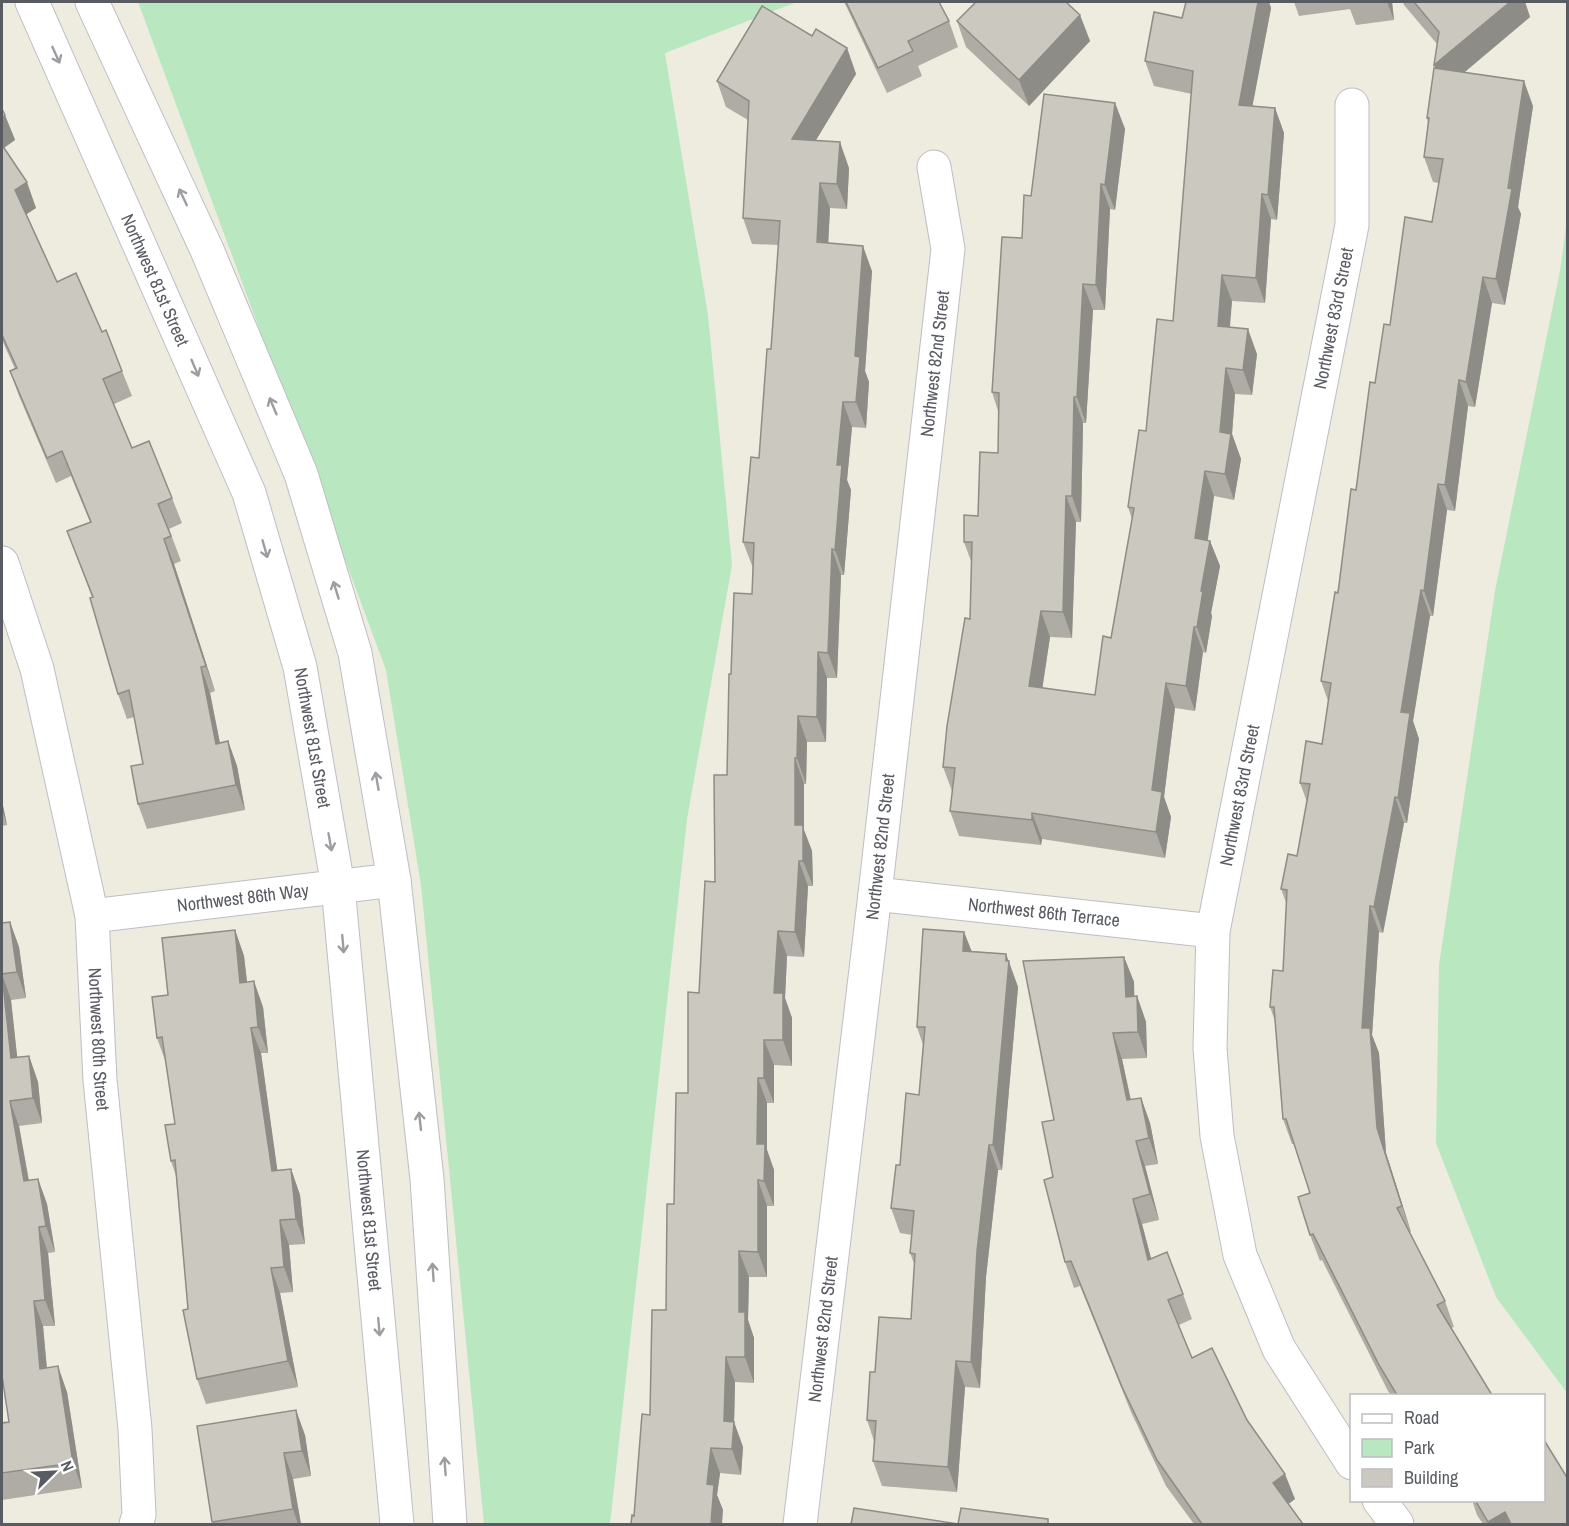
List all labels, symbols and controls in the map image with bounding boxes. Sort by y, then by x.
one-way arrow [51,45,62,64]
one-way arrow [176,188,188,206]
street label: Northwest 81st Street [115,210,195,350]
street label: Northwest 83rd Street [1307,245,1359,391]
street label: Northwest 82nd Street [914,289,955,438]
one-way arrow [190,358,201,376]
one-way arrow [267,397,278,416]
one-way arrow [260,539,271,558]
one-way arrow [330,581,341,600]
street label: Northwest 81st Street [288,666,337,810]
street label: Northwest 83rd Street [1213,722,1265,868]
one-way arrow [371,771,382,791]
street label: Northwest 82nd Street [859,772,901,921]
one-way arrow [325,831,336,851]
street label: Northwest 86th Way [176,877,311,918]
street label: Northwest 86th Terrace [967,891,1121,933]
one-way arrow [338,934,349,954]
street label: Northwest 80th Street [83,967,116,1112]
one-way arrow [415,1112,426,1132]
street label: Northwest 81st Street [350,1148,388,1292]
street label: Northwest 82nd Street [802,1255,844,1404]
one-way arrow [427,1262,438,1282]
one-way arrow [374,1316,385,1336]
legend [1350,1394,1545,1502]
text: Road [1404,1405,1439,1430]
text: Park [1404,1435,1435,1460]
north arrow [24,1442,84,1502]
text: N [56,1457,80,1475]
one-way arrow [440,1457,451,1477]
text: Building [1404,1465,1459,1490]

